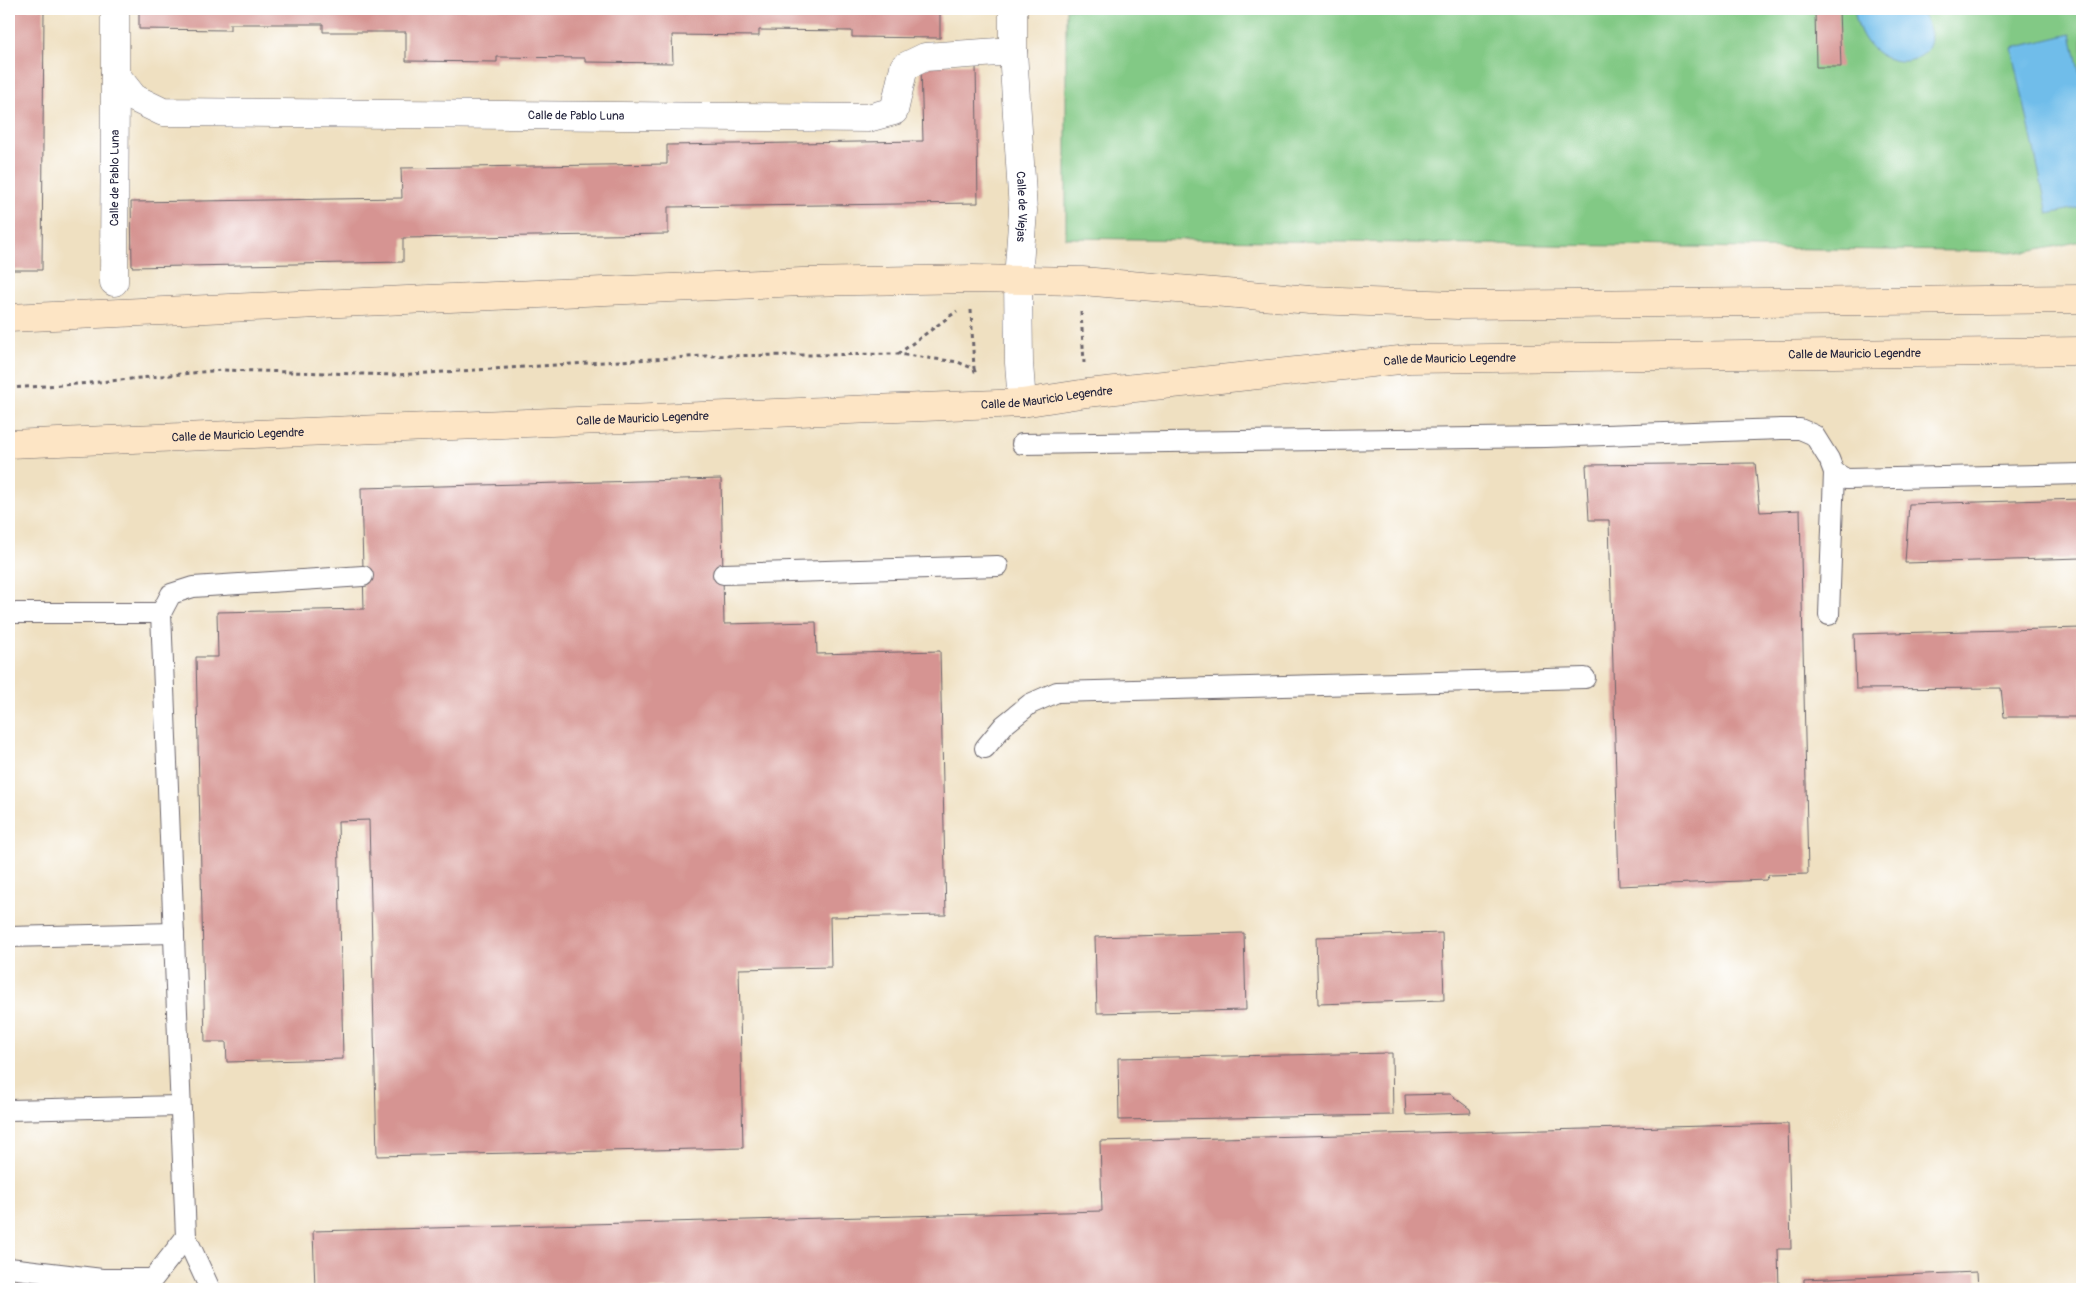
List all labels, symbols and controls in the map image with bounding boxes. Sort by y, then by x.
street label: Calle de Pablo Luna [528,108,625,124]
street label: Calle de Pablo Luna [107,129,123,226]
street label: Calle de Viejas [1013,171,1030,243]
street label: Calle de Mauricio Legendre [1788,346,1921,362]
street label: Calle de Mauricio Legendre [1383,351,1516,370]
street label: Calle de Mauricio Legendre [981,383,1114,413]
street label: Calle de Mauricio Legendre [576,409,709,429]
street label: Calle de Mauricio Legendre [171,425,304,445]

